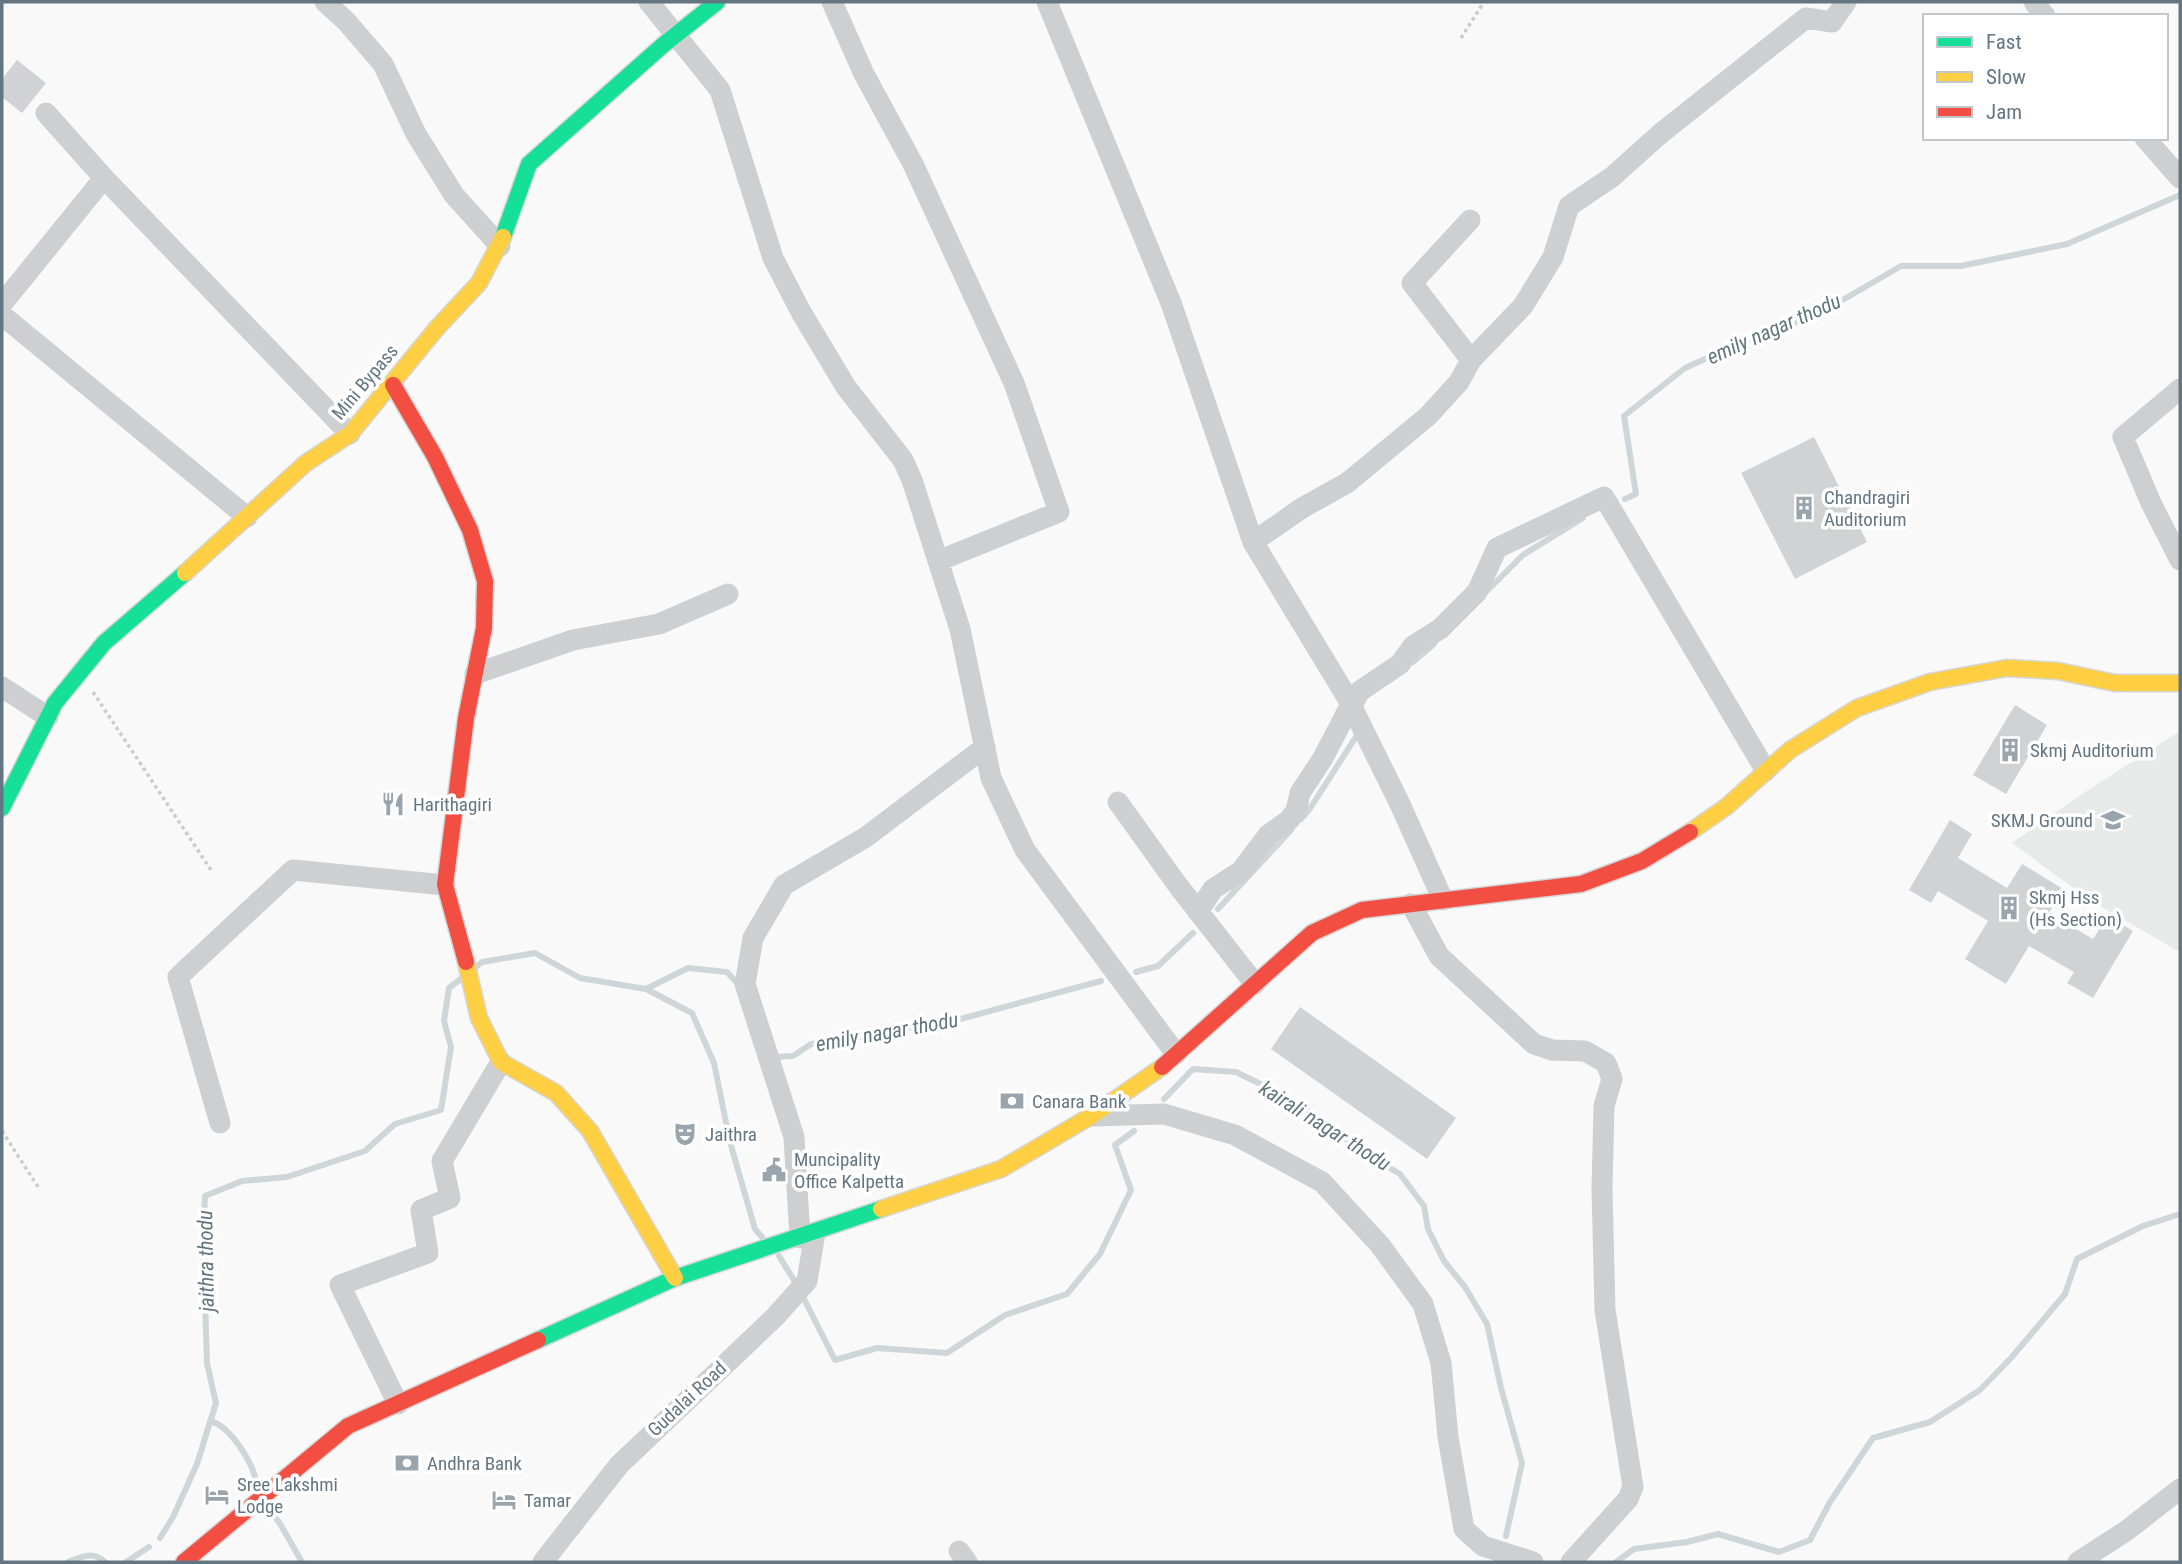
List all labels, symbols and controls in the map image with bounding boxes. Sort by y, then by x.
legend [1923,14,2168,140]
text: Fast [1986,30,2022,54]
text: Slow [1986,65,2026,89]
text: Jam [1986,100,2022,124]
water label: emily nagar thodu [1703,289,1845,369]
street label: Mini Bypass [327,340,403,424]
place label: Chandragiri Auditorium [1824,486,1910,531]
building icon: Chandragiri Auditorium [1790,494,1818,522]
building icon: Skmj Auditorium [1996,736,2024,764]
place label: Skmj Auditorium [2030,739,2154,762]
restaurant icon: Harithagiri [379,790,407,818]
place label: Harithagiri [413,793,492,816]
school or university icon: SKMJ Ground [2099,806,2127,834]
place label: SKMJ Ground [1991,809,2093,832]
place label: Skmj Hss (Hs Section) [2029,886,2122,931]
building icon: Skmj Hss (Hs Section) [1995,894,2023,922]
water label: emily nagar thodu [814,1008,960,1056]
water label: kairali nagar thodu [1255,1076,1395,1176]
bank icon: Canara Bank [998,1087,1026,1115]
place label: Canara Bank [1032,1090,1127,1113]
theatre icon: Jaithra [671,1120,699,1148]
place label: Jaithra [705,1123,757,1146]
place label: Muncipality Office Kalpetta [794,1148,904,1193]
public building icon: Muncipality Office Kalpetta [760,1156,788,1184]
water label: jaithra thodu [193,1210,219,1314]
street label: Gudalai Road [643,1357,731,1441]
bank icon: Andhra Bank [393,1449,421,1477]
place label: Andhra Bank [427,1452,522,1475]
place label: Sree Lakshmi Lodge [237,1473,338,1518]
hotel icon: Sree Lakshmi Lodge [203,1481,231,1509]
hotel icon: Tamar [490,1486,518,1514]
place label: Tamar [524,1489,571,1512]

